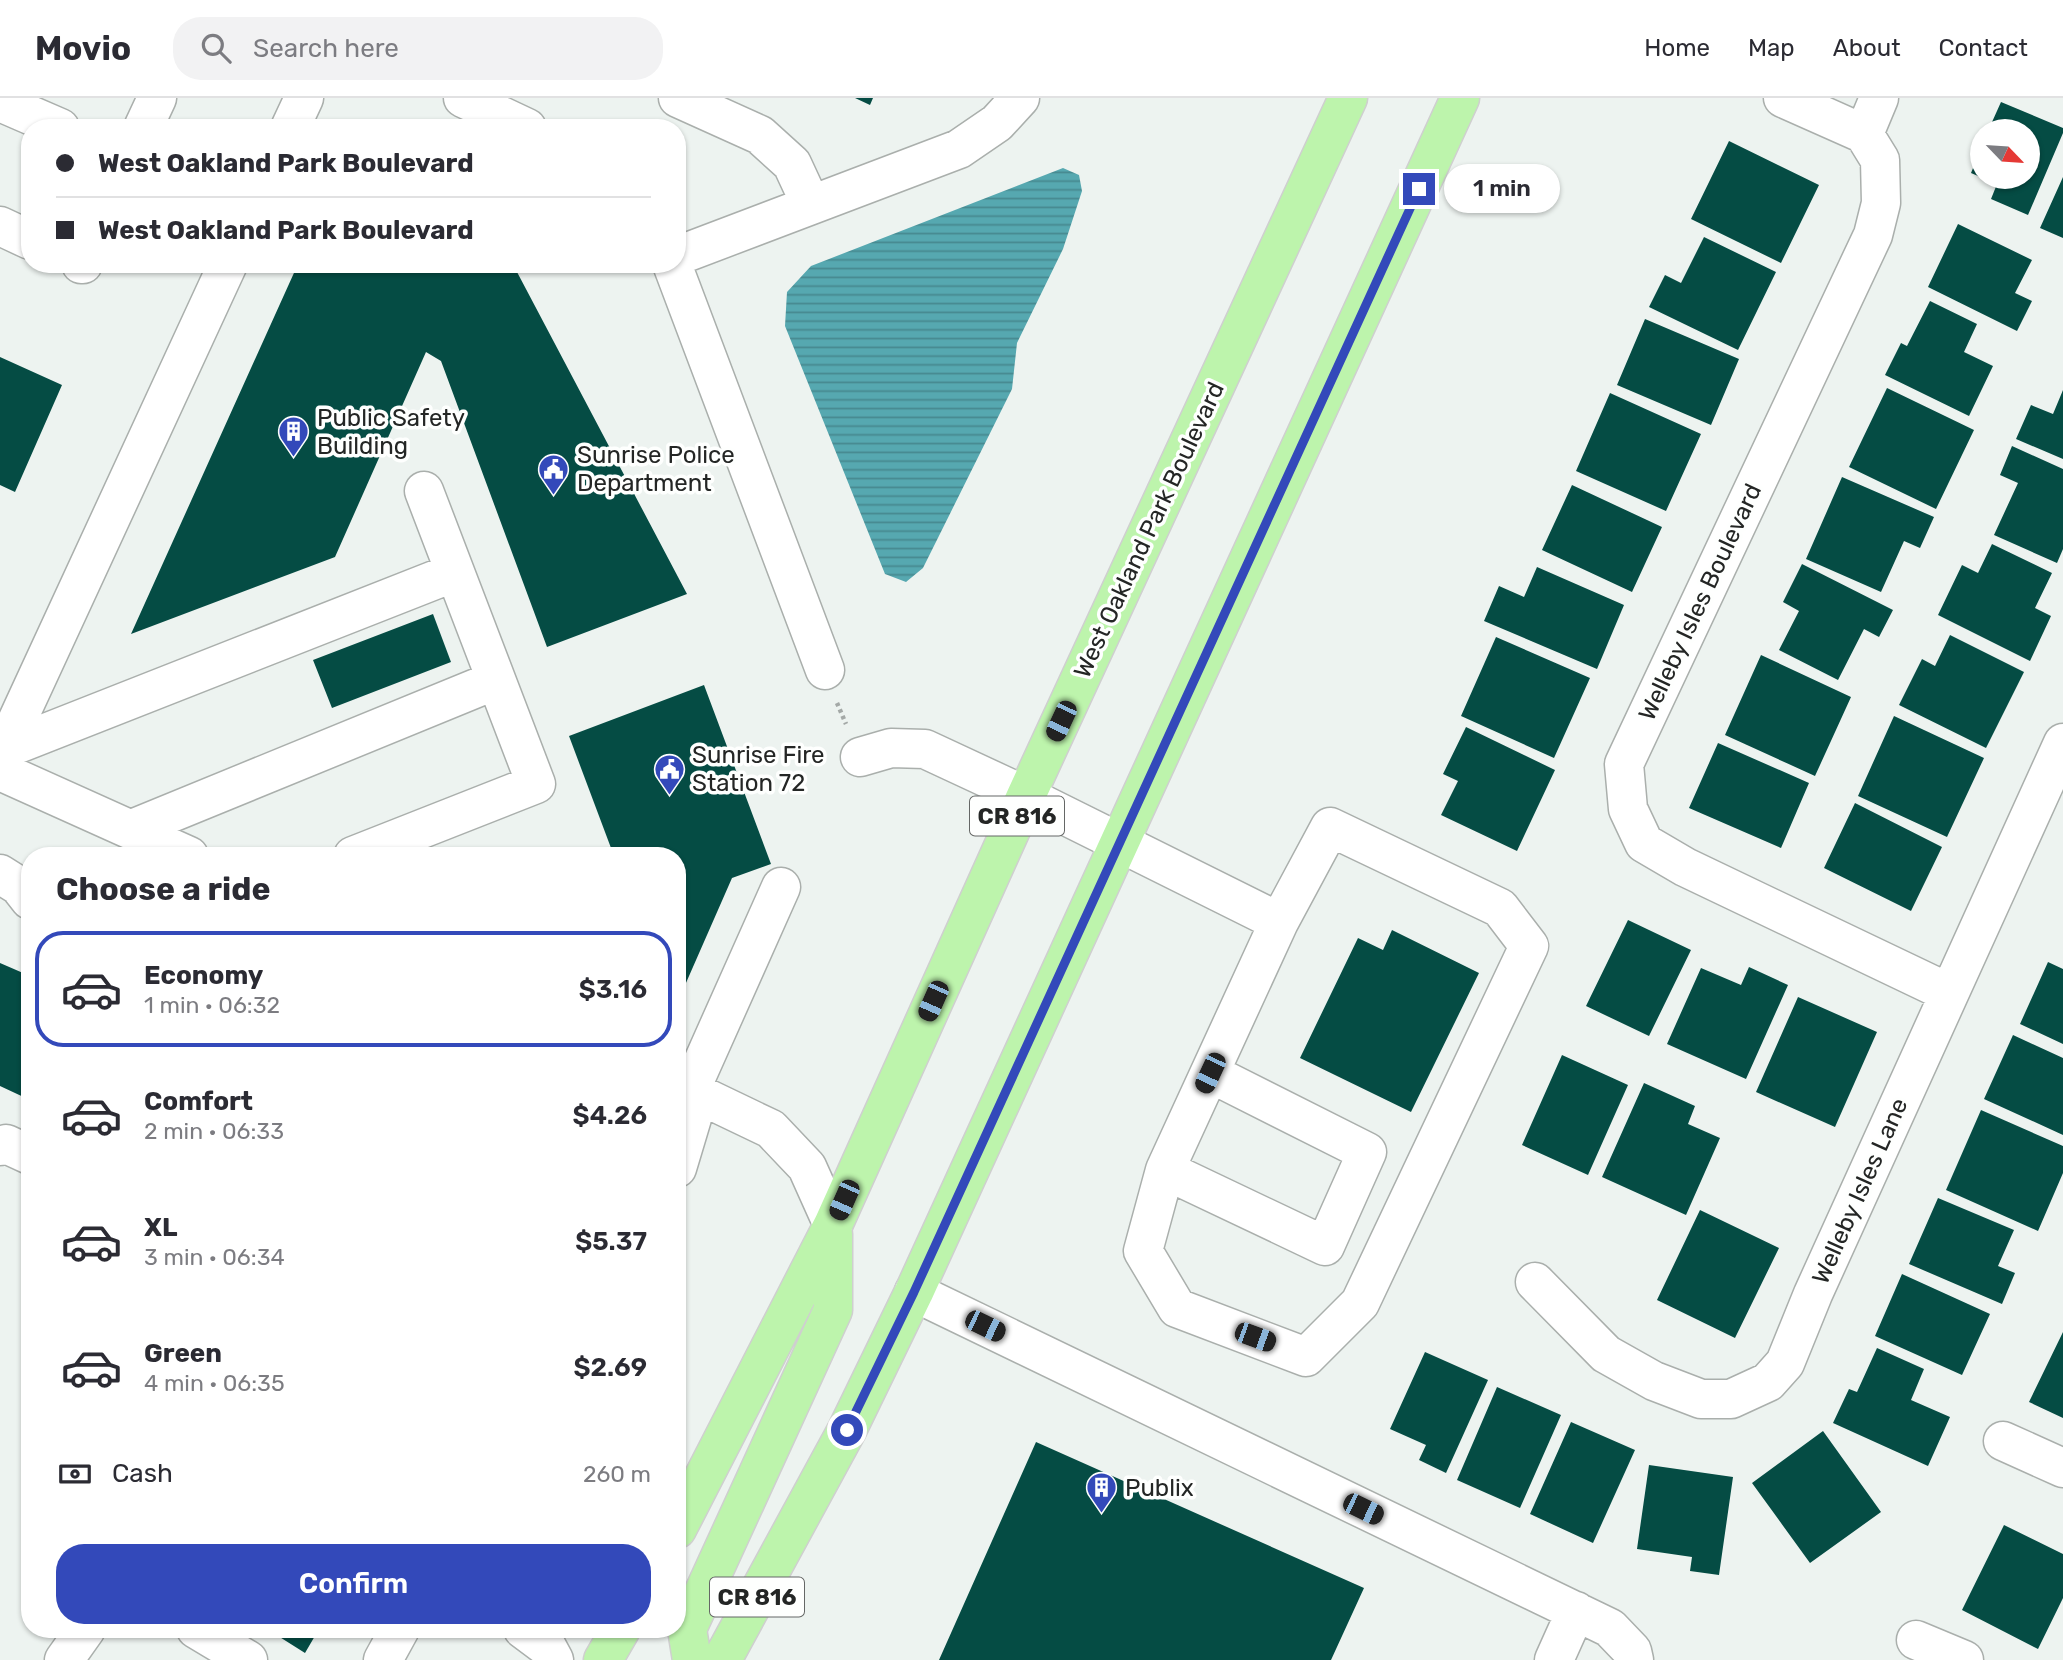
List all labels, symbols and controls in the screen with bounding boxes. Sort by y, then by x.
search box [173,17,663,80]
text: Movio [35,29,131,68]
icon: search [197,29,235,67]
text: Search here [253,33,399,64]
text: Home [1644,34,1710,62]
text: Map [1748,34,1795,62]
text: About [1833,34,1901,62]
text: Contact [1939,34,2028,62]
north arrow [1970,119,2040,189]
map controls [1970,119,2040,189]
text: West Oakland Park Boulevard [98,148,474,179]
callout: 1 min [1444,164,1559,214]
route end [1403,173,1435,205]
text: 1 min [1473,174,1531,202]
text: West Oakland Park Boulevard [98,215,474,246]
street label: West Oakland Park Boulevard [1068,378,1230,682]
place label: Public Safety Building [317,404,465,460]
building icon: Public Safety Building [277,415,311,459]
place label: Sunrise Police Department [577,441,735,497]
public building icon: Sunrise Police Department [537,452,571,496]
street label: Welleby Isles Boulevard [1633,479,1767,725]
car [1043,698,1080,744]
place label: Sunrise Fire Station 72 [692,741,825,797]
public building icon: Sunrise Fire Station 72 [652,752,686,796]
road number: CR 816 [970,796,1064,836]
text: Choose a ride [56,870,270,908]
icon: car [60,958,123,1021]
text: Economy [144,960,263,991]
text: $3.16 [579,974,647,1005]
car [915,978,952,1024]
text: 1 min · 06:32 [144,991,280,1019]
car [1192,1050,1229,1096]
icon: car [60,1084,123,1147]
text: Comfort [144,1086,253,1117]
street label: Welleby Isles Lane [1806,1094,1914,1288]
text: $4.26 [573,1100,647,1131]
text: 2 min · 06:33 [144,1117,284,1145]
car [826,1177,863,1223]
icon: car [60,1210,123,1273]
text: XL [144,1212,177,1243]
text: $5.37 [575,1226,647,1257]
text: 3 min · 06:34 [144,1243,285,1271]
car [962,1307,1009,1345]
car [1232,1320,1279,1354]
icon: car [60,1336,123,1399]
text: Green [144,1338,222,1369]
text: $2.69 [574,1352,647,1383]
text: 4 min · 06:35 [144,1369,285,1397]
route start [831,1414,863,1446]
icon: cash [56,1455,94,1493]
text: Cash [112,1458,173,1489]
text: 260 m [583,1460,651,1488]
building icon: Publix [1085,1471,1119,1515]
place label: Publix [1125,1474,1194,1502]
car [1340,1490,1387,1528]
button: Confirm [56,1544,651,1624]
road number: CR 816 [710,1578,804,1616]

